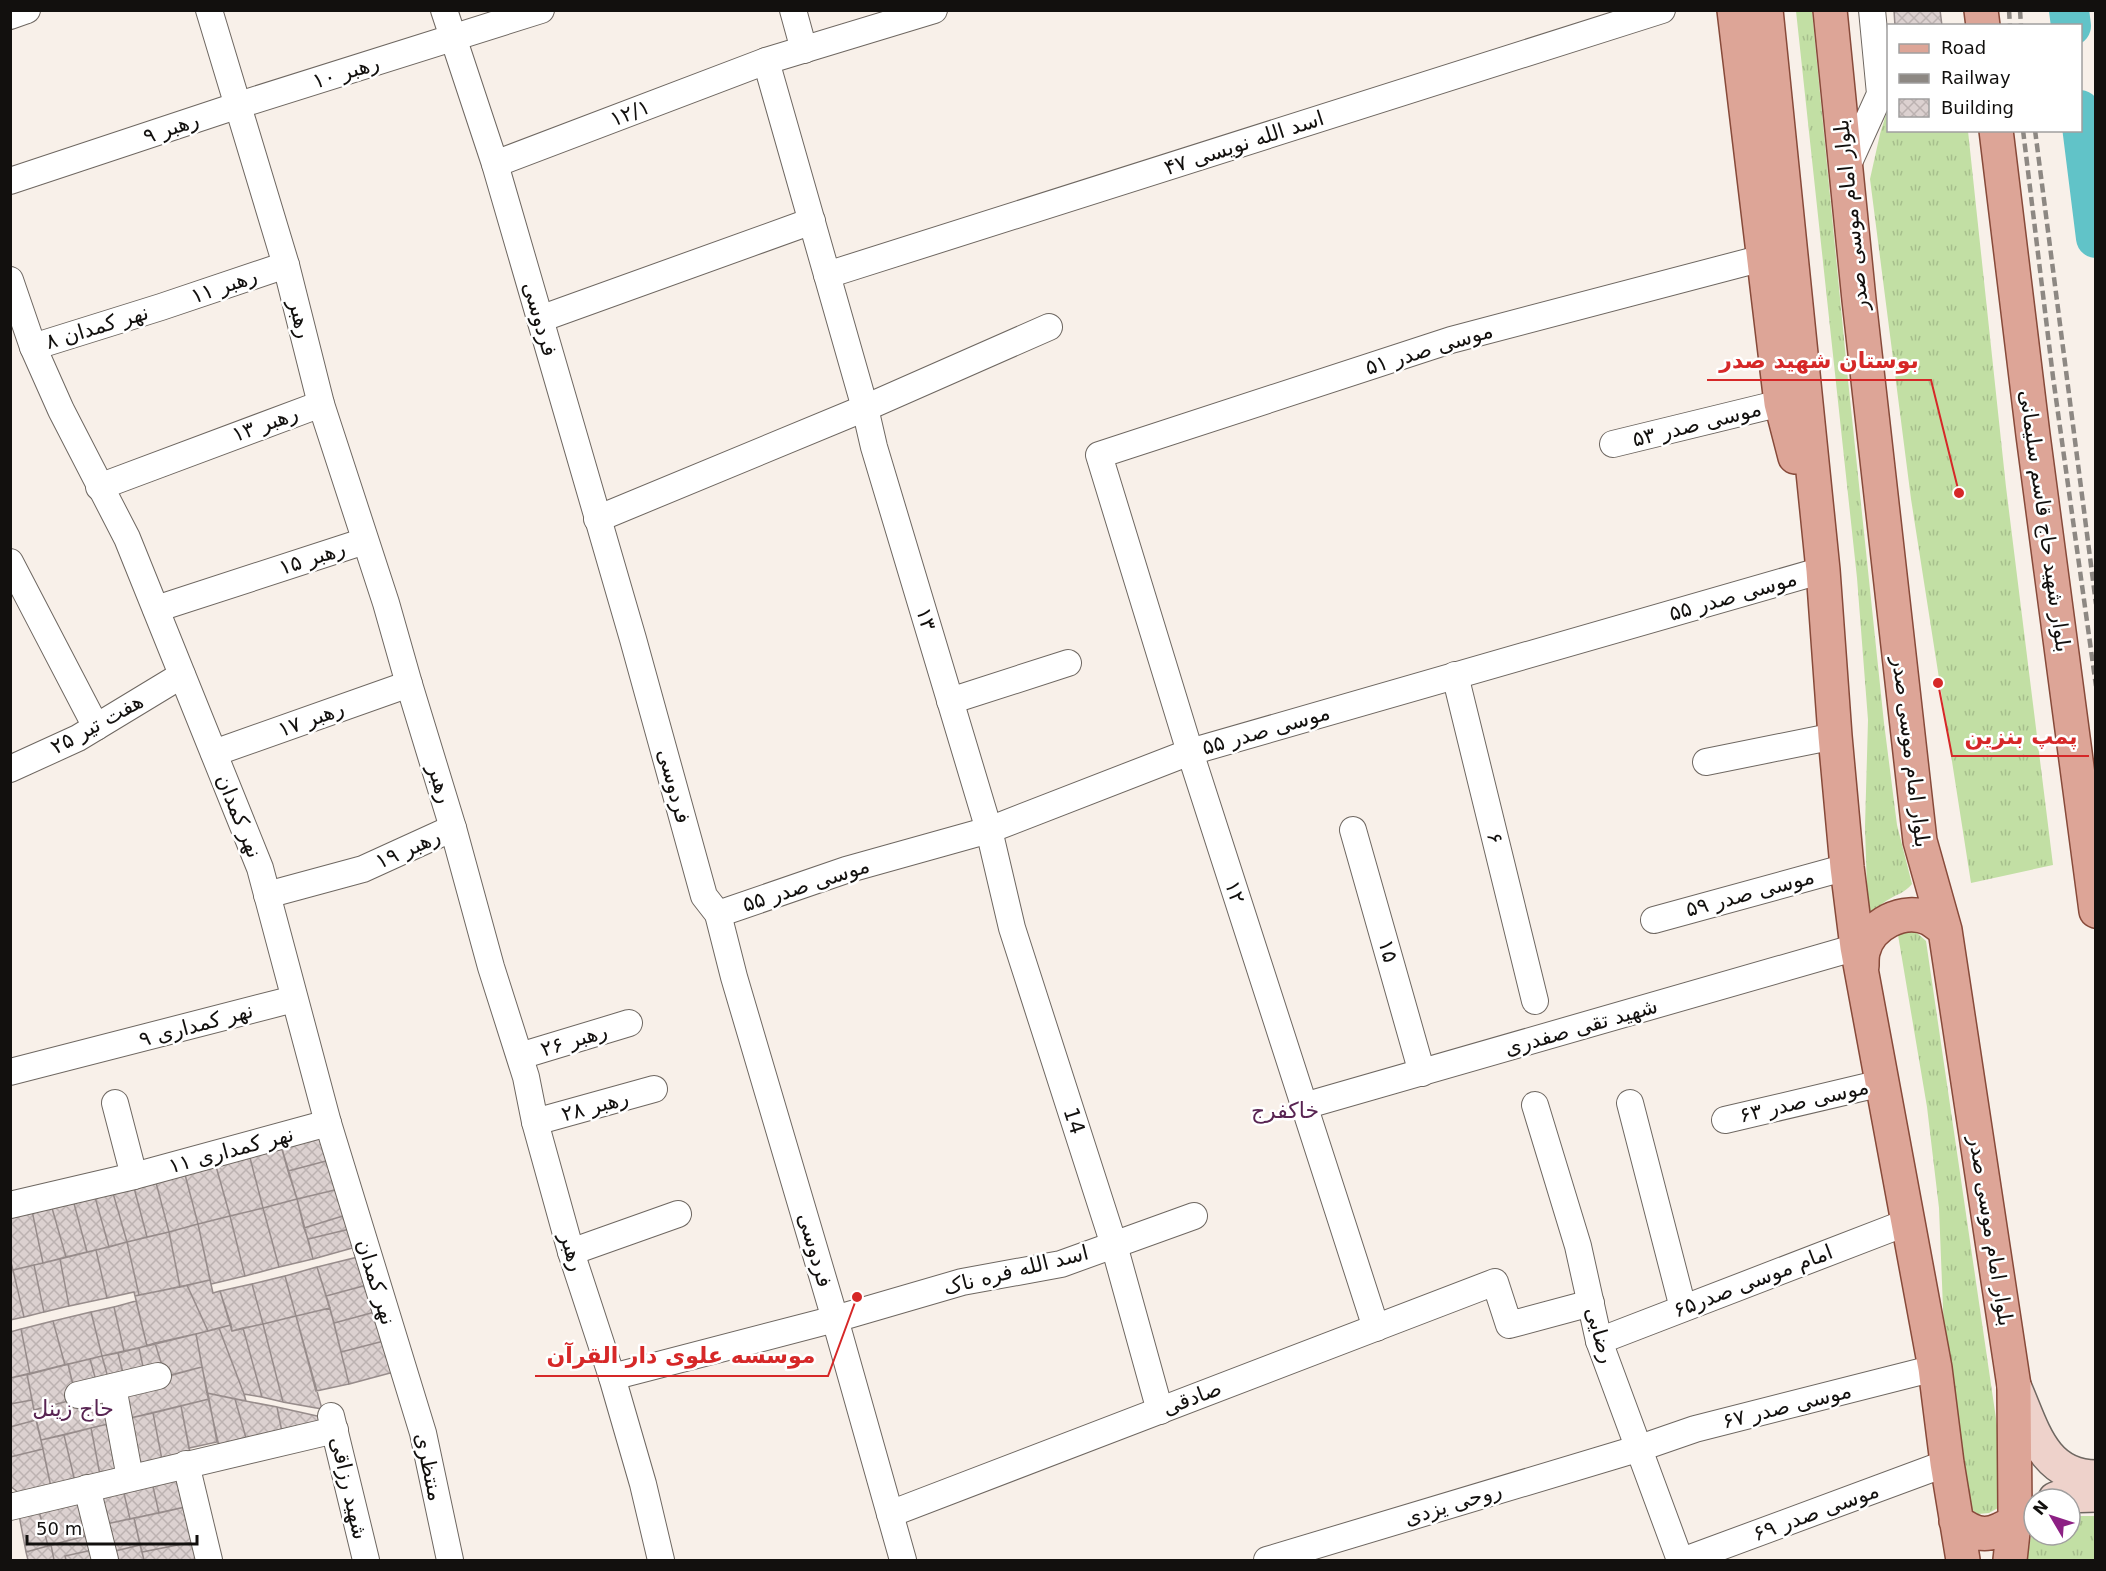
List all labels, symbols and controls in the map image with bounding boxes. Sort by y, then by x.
legend [1887,24,2082,132]
text: Road [1941,37,1986,58]
street label: رهبر ۱۰ [310,51,382,93]
text: Railway [1941,67,2011,88]
street label: ۱۲/۱ [607,94,653,132]
text: Building [1941,97,2014,118]
street label: ۴۷ اسد الله نویسی [1161,106,1327,180]
street label: رهبر ۹ [140,107,202,149]
street label: بلوار امام موسی صدر [1829,118,1873,313]
street label: رهبر ۱۱ [188,264,260,308]
street label: فردوسی [518,279,562,359]
street label: رهبر [283,296,316,341]
street label: نهر کمدان ۸ [43,300,151,354]
street label: موسی صدر ۵۱ [1362,318,1496,380]
callout: بوستان شهید صدر [1707,340,1931,380]
text: بوستان شهید صدر [1718,348,1919,374]
street label: بلوار شهید حاج قاسم سلیمانی [2014,388,2075,654]
street label: موسی صدر ۵۳ [1630,396,1764,452]
street label: رهبر ۱۳ [229,401,301,447]
street label: رهبر ۱۵ [276,536,348,580]
street label: موسی صدر ۵۵ [1666,566,1800,626]
street label: ۱۳ [911,605,941,633]
street label: بلوار امام موسی صدر [1887,654,1935,849]
street label: هفت تیر ۲۵ [47,689,147,759]
street label: رهبر ۱۷ [275,696,347,742]
street label: موسی صدر ۵۵ [1199,700,1333,760]
callout: پمپ بنزین [1952,716,2089,756]
text: پمپ بنزین [1965,724,2077,750]
street label: فردوسی [653,746,695,826]
street label: رهبر [423,761,457,806]
street label: نهر کمدان [211,771,267,861]
street label: رهبر ۱۹ [372,824,444,874]
street label: ۶ [1482,830,1508,846]
street label: موسی صدر ۵۵ [739,853,873,917]
street label: موسی صدر ۵۹ [1683,864,1817,922]
street label: ۱۲ [1220,878,1250,906]
street label: ۱۵ [1373,937,1403,965]
street label: شهید تقی صفدری [1502,994,1660,1060]
street label: نهر کمداری ۹ [136,998,256,1052]
street label: رهبر ۲۶ [538,1019,610,1061]
street label: موسی صدر ۶۳ [1737,1074,1871,1128]
street label: رهبر ۲۸ [559,1086,631,1126]
district label: خاکفرج [1251,1098,1319,1124]
street label: 14 [1059,1104,1090,1137]
street label: نهر کمداری ۱۱ [166,1122,296,1178]
street label: بلوار امام موسی صدر [1964,1133,2018,1328]
street label: فردوسی [793,1210,837,1290]
street label: رهبر [555,1229,589,1274]
street label: نهر کمدان [352,1236,400,1328]
street label: اسد الله فره ناک [941,1240,1091,1300]
street label: امام موسی صدر۶۵ [1670,1240,1836,1322]
street label: رضایی [1581,1304,1619,1366]
callout: موسسه علوی دار القرآن [535,1336,828,1376]
text: موسسه علوی دار القرآن [547,1341,815,1369]
street label: صادقی [1159,1376,1225,1420]
street label: موسی صدر ۶۷ [1720,1378,1854,1434]
district label: حاج زینل [32,1396,114,1422]
street label: منتظری [410,1431,448,1503]
street label: شهید رزاقی [325,1434,373,1542]
street label: روحی یزدی [1401,1478,1505,1530]
street label: موسی صدر ۶۹ [1750,1478,1882,1546]
north arrow [2022,1487,2082,1547]
text: N [2029,1497,2052,1519]
scale bar [27,1508,196,1546]
text: 50 m [36,1518,82,1539]

